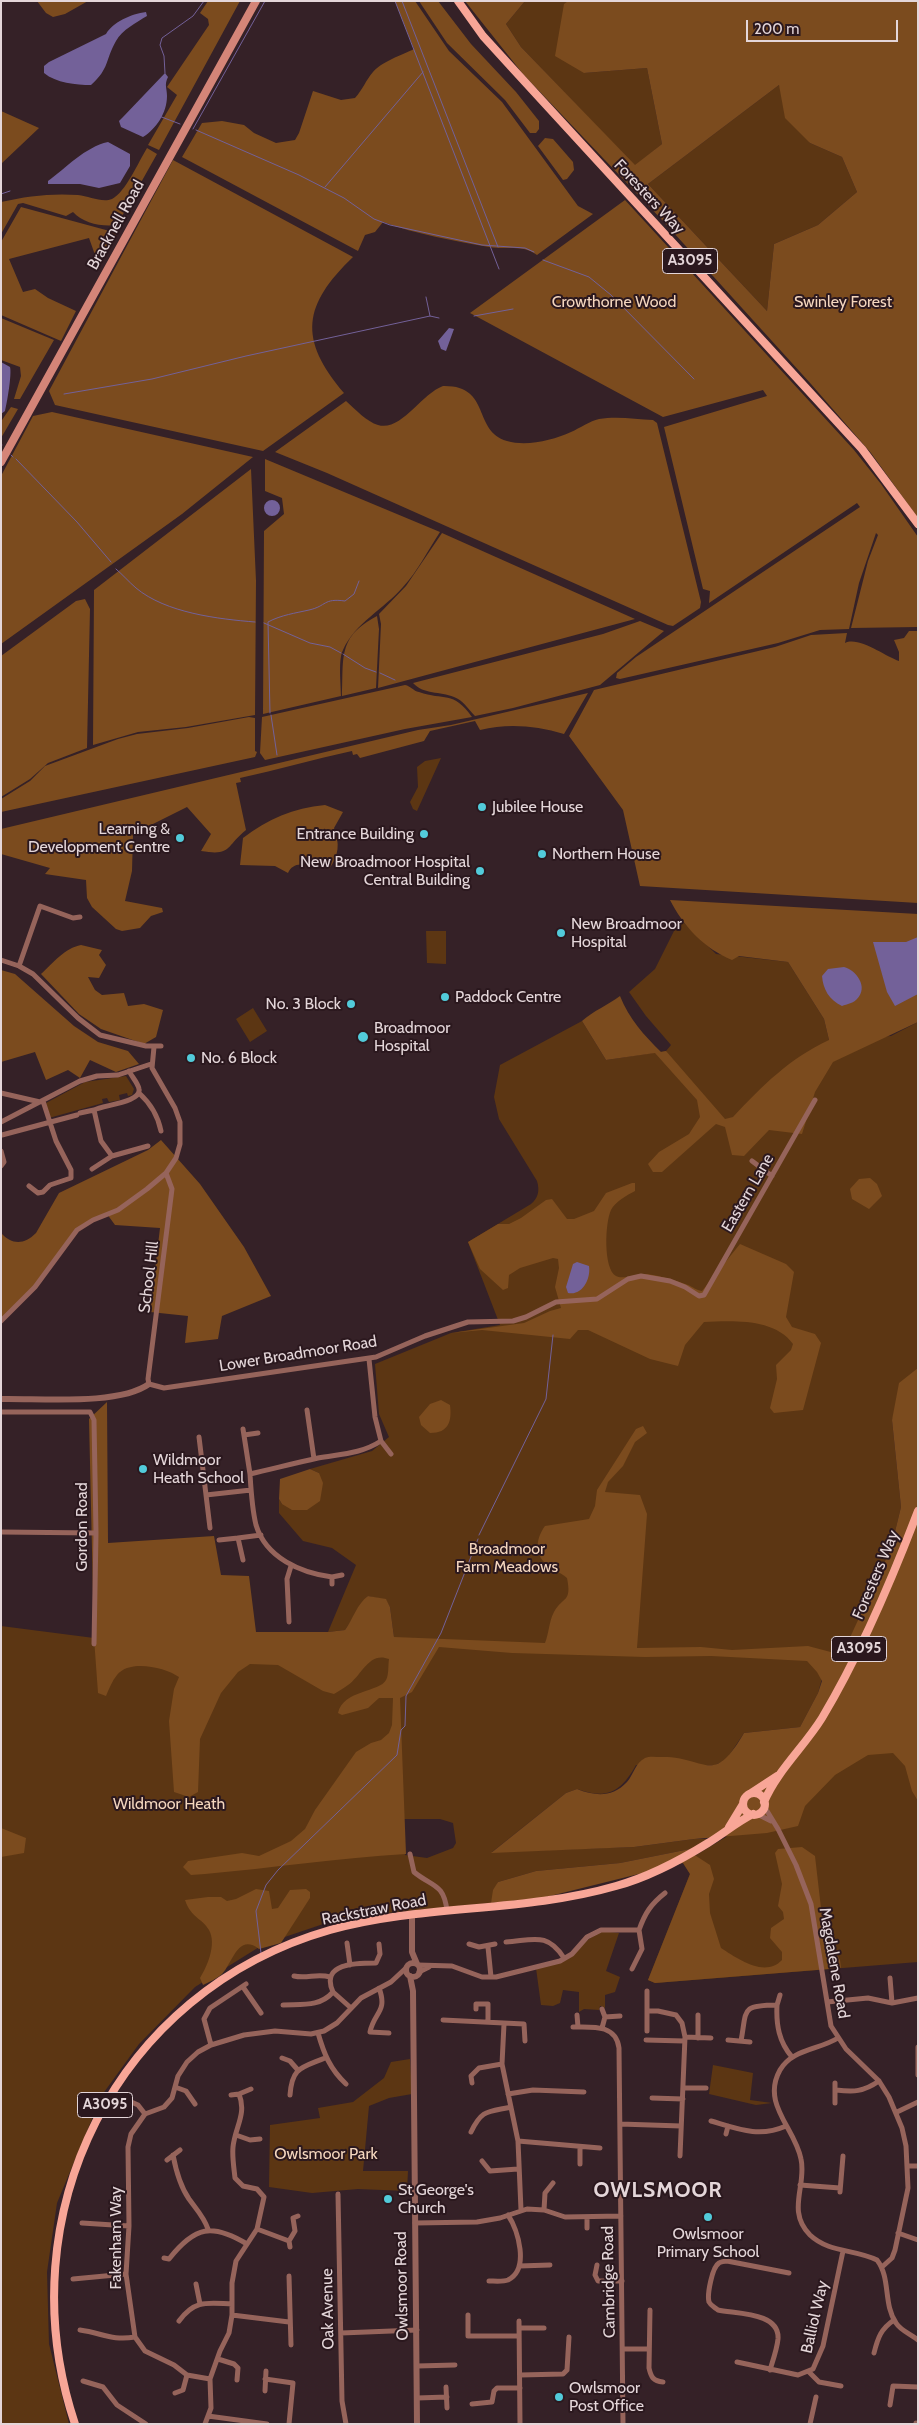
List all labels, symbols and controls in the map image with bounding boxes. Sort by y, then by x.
scale bar [749,10,902,42]
text: 200 m [754,20,799,38]
street label: Foresters Way [610,156,688,238]
street label: Bracknell Road [83,177,149,273]
road number: A3095 [662,248,718,274]
park label: Crowthorne Wood [552,292,676,312]
park label: Swinley Forest [794,292,892,312]
place label: Jubilee House [492,797,583,817]
marker: Jubilee House [476,801,488,813]
place label: Learning & Development Centre [28,819,170,857]
place label: Entrance Building [296,824,414,844]
marker: Entrance Building [418,828,430,840]
marker: Learning & Development Centre [174,832,186,844]
place label: Northern House [552,844,660,864]
marker: Northern House [536,848,548,860]
place label: New Broadmoor Hospital Central Building [300,852,470,890]
marker: New Broadmoor Hospital Central Building [474,865,486,877]
place label: New Broadmoor Hospital [571,914,682,952]
marker: New Broadmoor Hospital [555,927,567,939]
place label: Paddock Centre [455,987,561,1007]
marker: Paddock Centre [439,991,451,1003]
place label: No. 3 Block [266,994,341,1014]
marker: No. 3 Block [345,998,357,1010]
place label: Broadmoor Hospital [374,1018,450,1056]
marker: Broadmoor Hospital [356,1030,370,1044]
place label: No. 6 Block [201,1048,277,1068]
marker: No. 6 Block [185,1052,197,1064]
street label: Eastern Lane [718,1150,778,1236]
street label: School Hill [135,1240,163,1314]
street label: Lower Broadmoor Road [218,1332,378,1376]
place label: Wildmoor Heath School [153,1450,244,1488]
marker: Wildmoor Heath School [137,1463,149,1475]
street label: Gordon Road [72,1482,92,1572]
street label: Foresters Way [849,1528,903,1622]
park label: Broadmoor Farm Meadows [456,1539,558,1577]
road number: A3095 [832,1636,886,1662]
park label: Wildmoor Heath [113,1794,225,1814]
street label: Rackstraw Road [320,1890,428,1930]
street label: Magdalene Road [815,1906,853,2020]
road number: A3095 [78,2092,132,2118]
park label: Owlsmoor Park [274,2144,378,2164]
district label: OWLSMOOR [592,2178,724,2204]
place label: St George's Church [398,2180,474,2218]
street label: Fakenham Way [106,2186,126,2290]
marker: St George's Church [382,2193,394,2205]
marker: Owlsmoor Primary School [702,2211,714,2223]
place label: Owlsmoor Primary School [657,2224,759,2262]
street label: Cambridge Road [598,2226,620,2338]
street label: Owlsmoor Road [391,2231,413,2341]
street label: Oak Avenue [318,2268,338,2350]
street label: Balliol Way [797,2279,833,2355]
place label: Owlsmoor Post Office [569,2378,644,2416]
marker: Owlsmoor Post Office [553,2391,565,2403]

